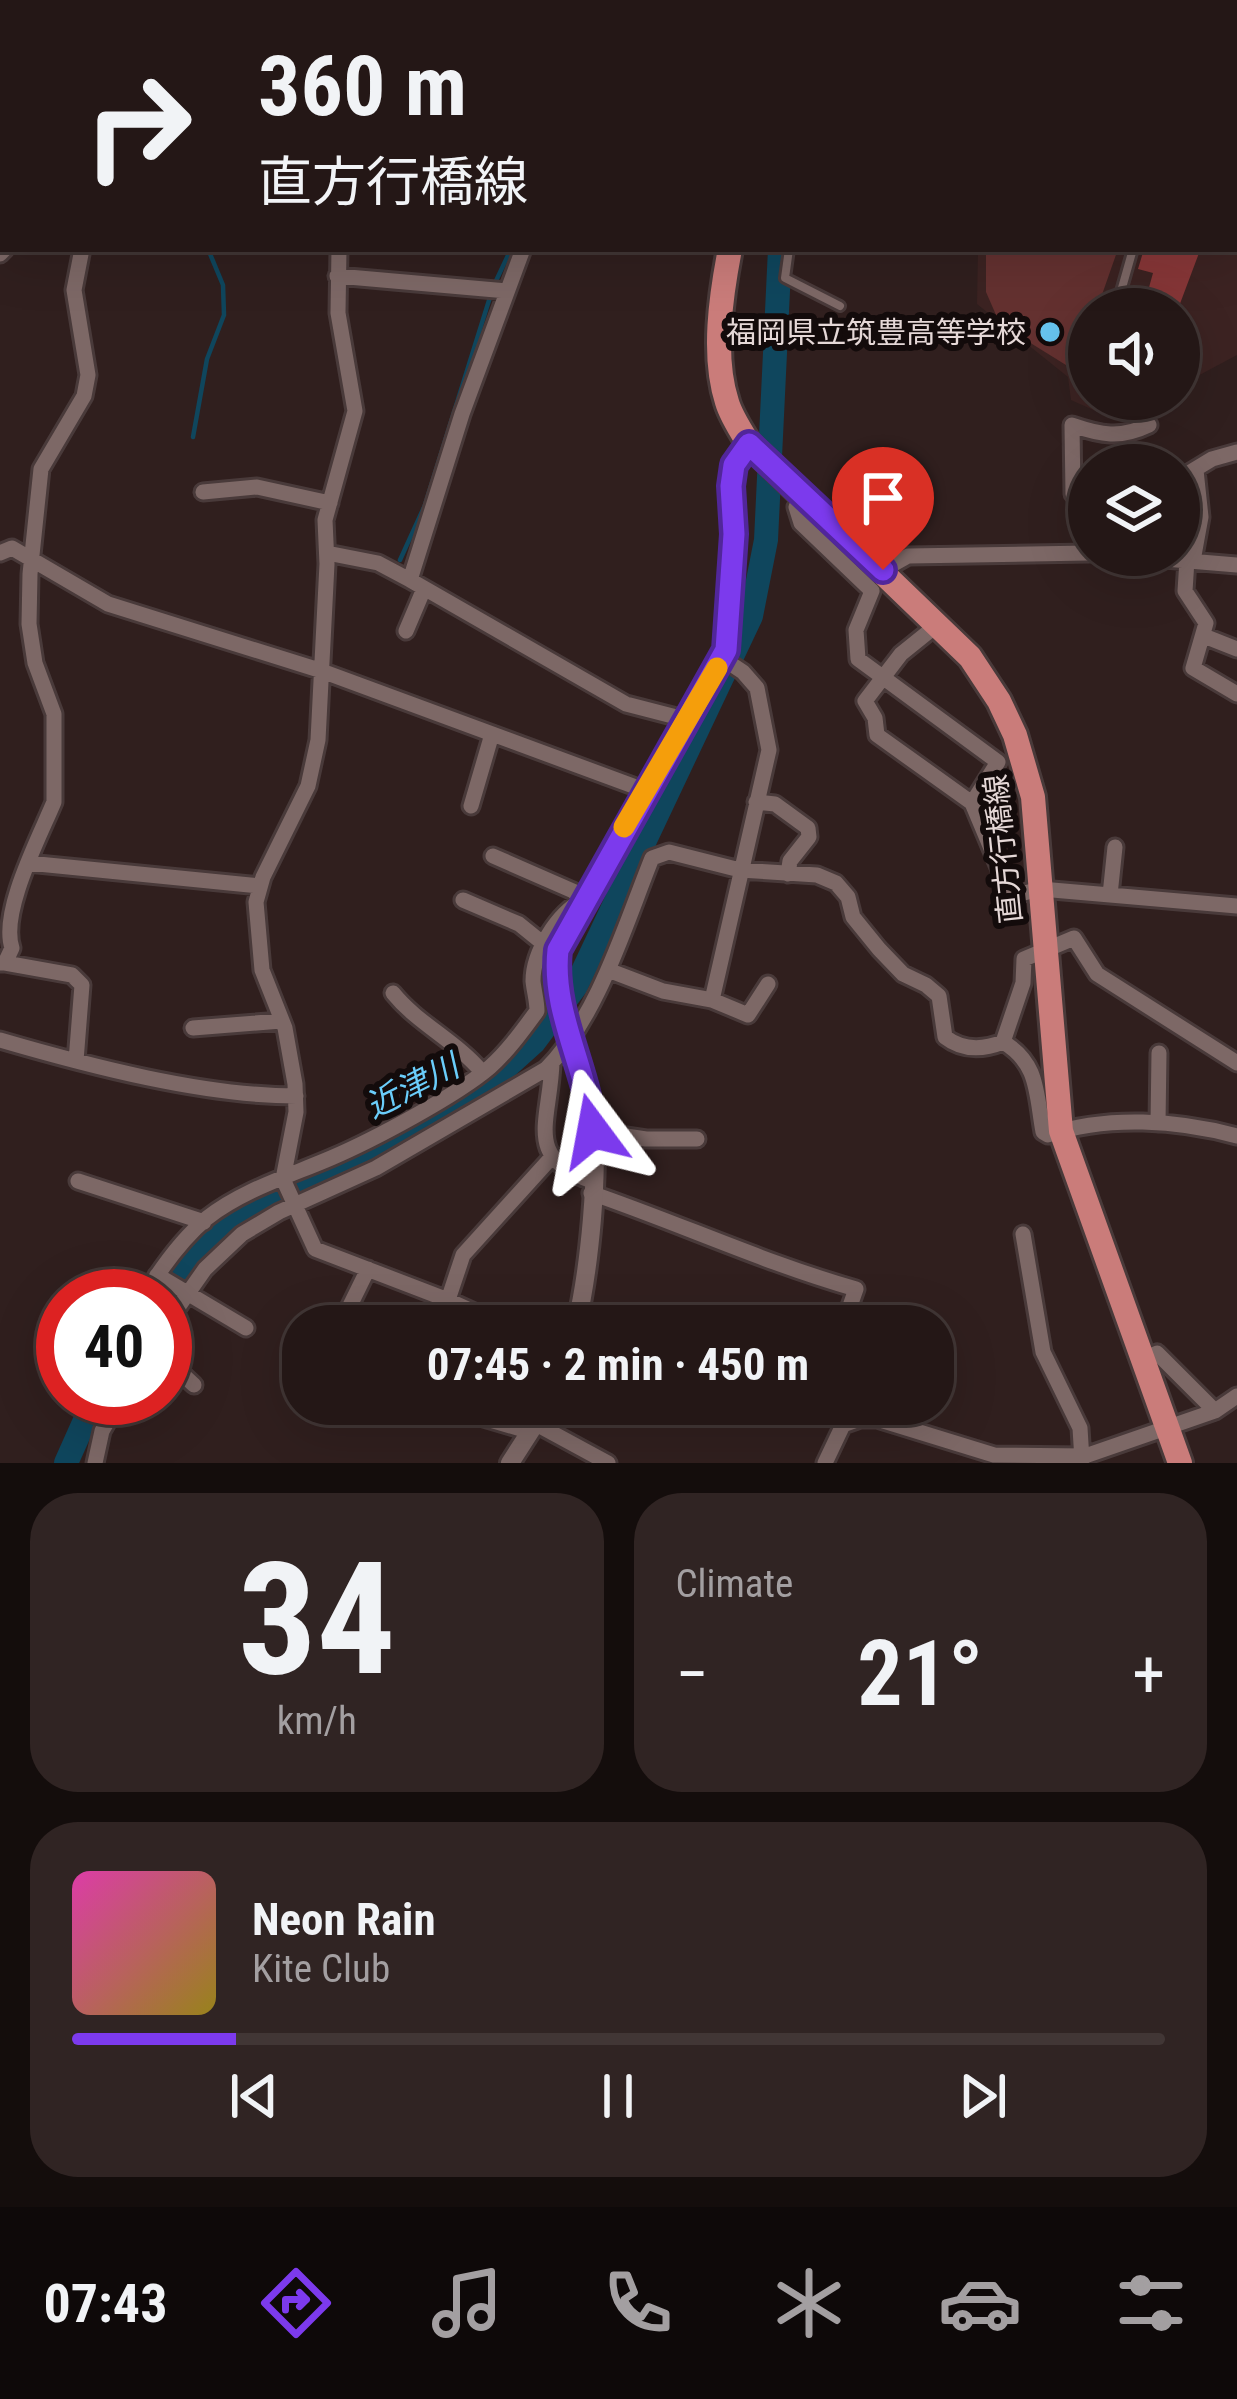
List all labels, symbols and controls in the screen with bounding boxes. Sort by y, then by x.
text: 360 m [258,37,467,136]
icon: right [60,48,216,204]
text: 直方行橋線 [258,151,528,214]
map controls [1068,288,1200,576]
button: sound [1068,288,1200,420]
place label: 福岡県立筑豊高等学校 [726,315,1026,350]
marker: 福岡県立筑豊高等学校 [1037,319,1063,345]
button: layers [1068,444,1200,576]
pin [832,447,934,570]
icon: arrive [850,465,916,531]
street label: 直方行橋線 [978,773,1028,925]
water label: 近津川 [359,1045,468,1126]
position arrow [530,1068,656,1194]
speed limit sign: 40 [36,1269,192,1425]
text: 07:45 · 2 min · 450 m [427,1338,809,1391]
text: 34 [238,1528,396,1711]
text: Climate [676,1561,793,1607]
text: 21° [857,1622,983,1727]
text: − [676,1636,709,1713]
text: + [1132,1636,1165,1713]
text: km/h [277,1698,357,1744]
text: Neon Rain [252,1893,436,1946]
text: Kite Club [252,1946,390,1992]
icon: previous [221,2063,287,2129]
icon: pause [585,2063,651,2129]
icon: next [950,2063,1016,2129]
icon: directions [254,2261,338,2345]
icon: music [425,2261,509,2345]
icon: phone [596,2261,680,2345]
icon: climate [767,2261,851,2345]
icon: car [938,2261,1022,2345]
icon: filters [1109,2261,1193,2345]
text: 07:43 [44,2272,167,2335]

